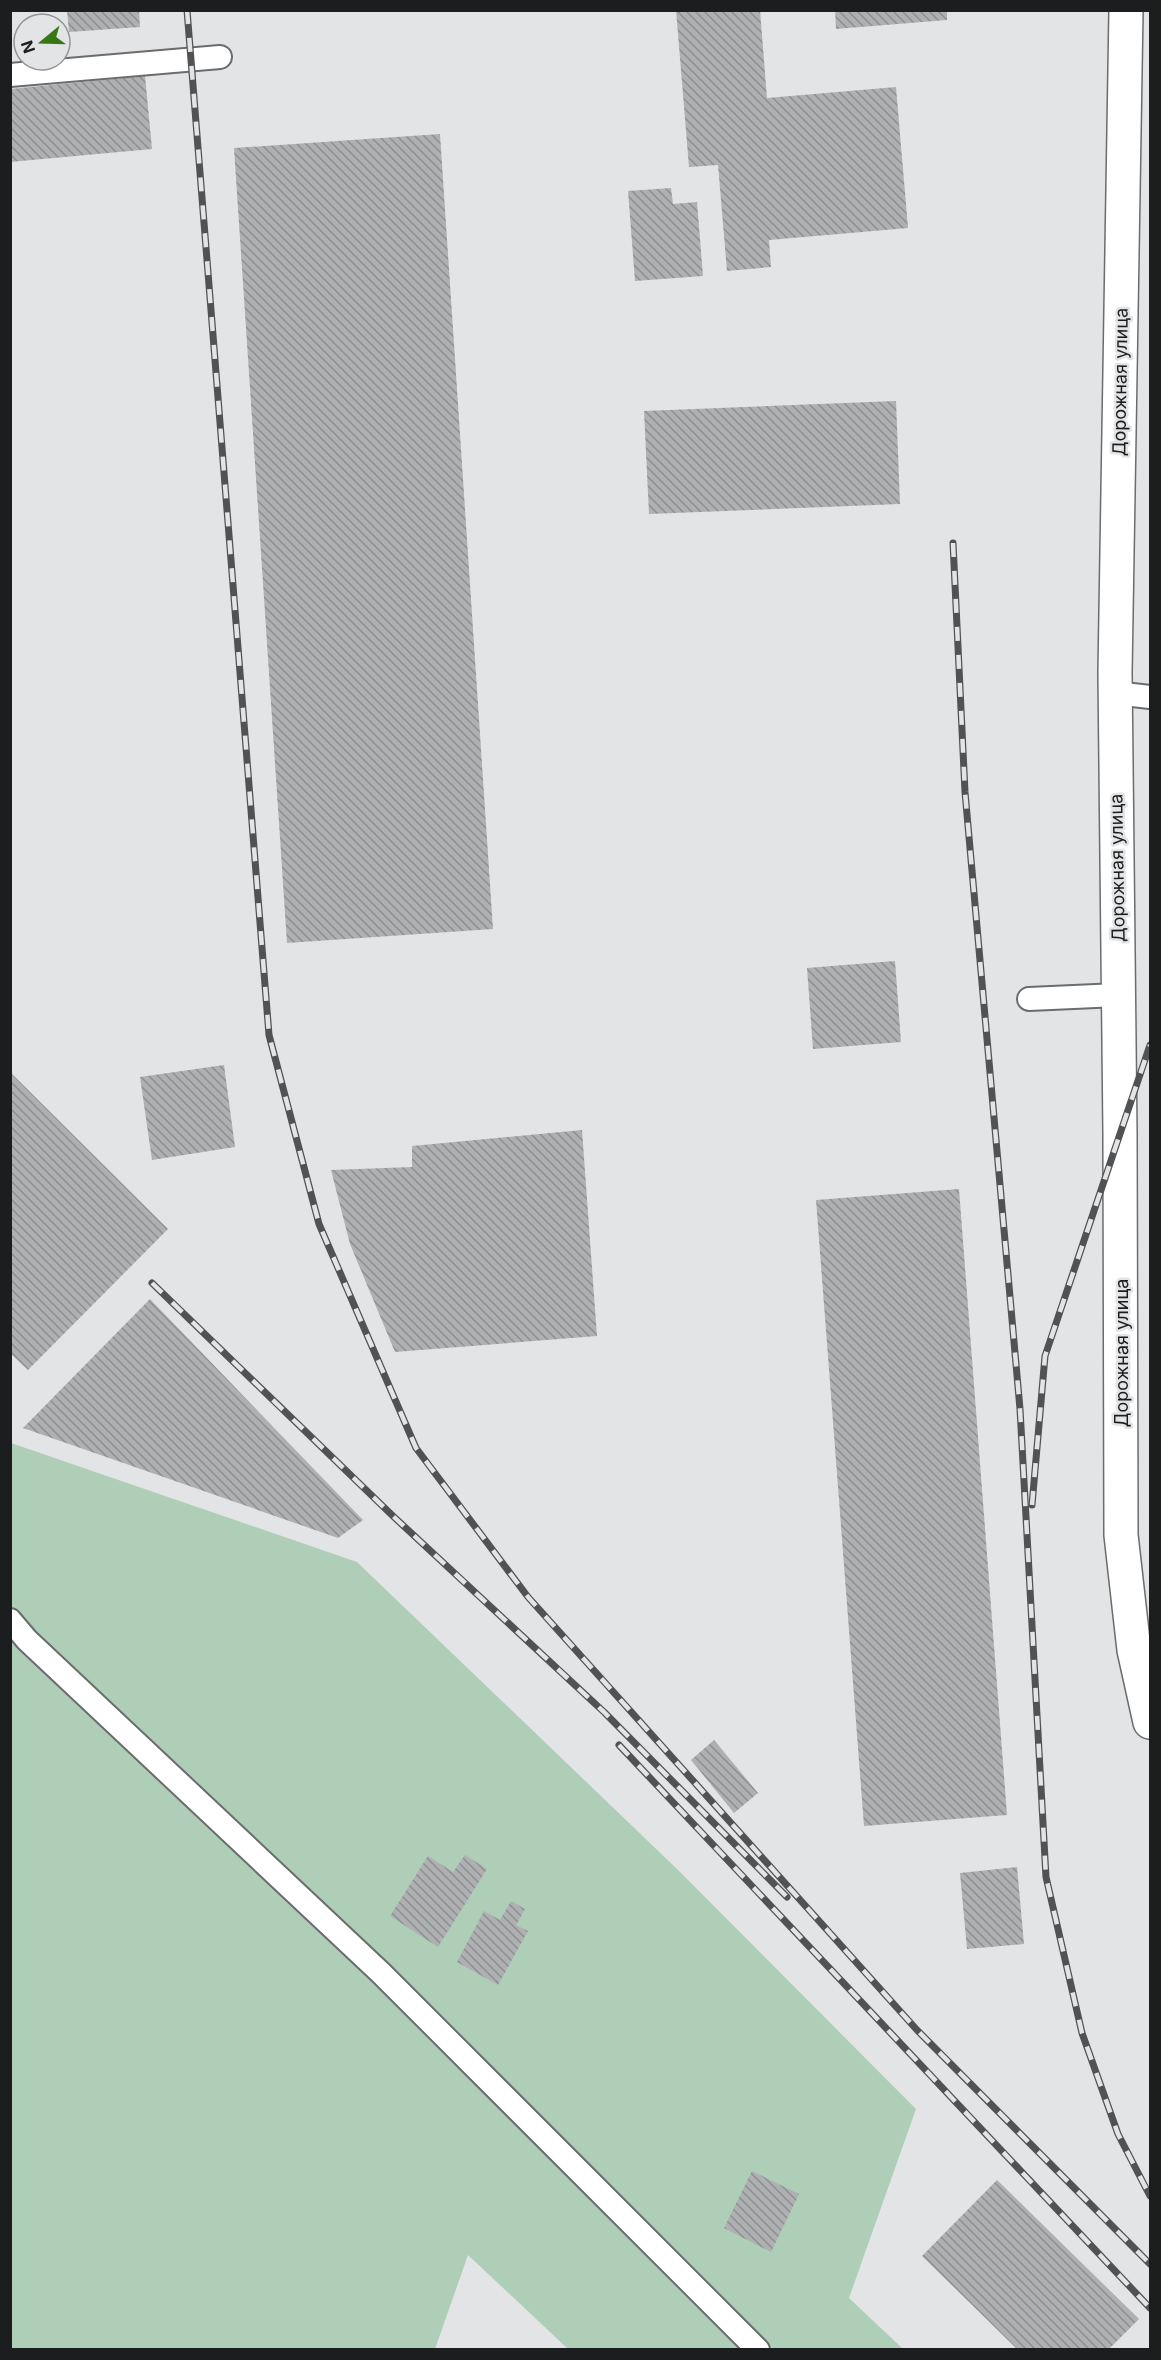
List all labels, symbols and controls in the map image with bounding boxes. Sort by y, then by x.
north arrow [12,12,72,72]
text: N [16,38,39,56]
street label: Дорожная улица [1108,308,1132,456]
street label: Дорожная улица [1105,794,1129,942]
street label: Дорожная улица [1111,1279,1132,1427]

